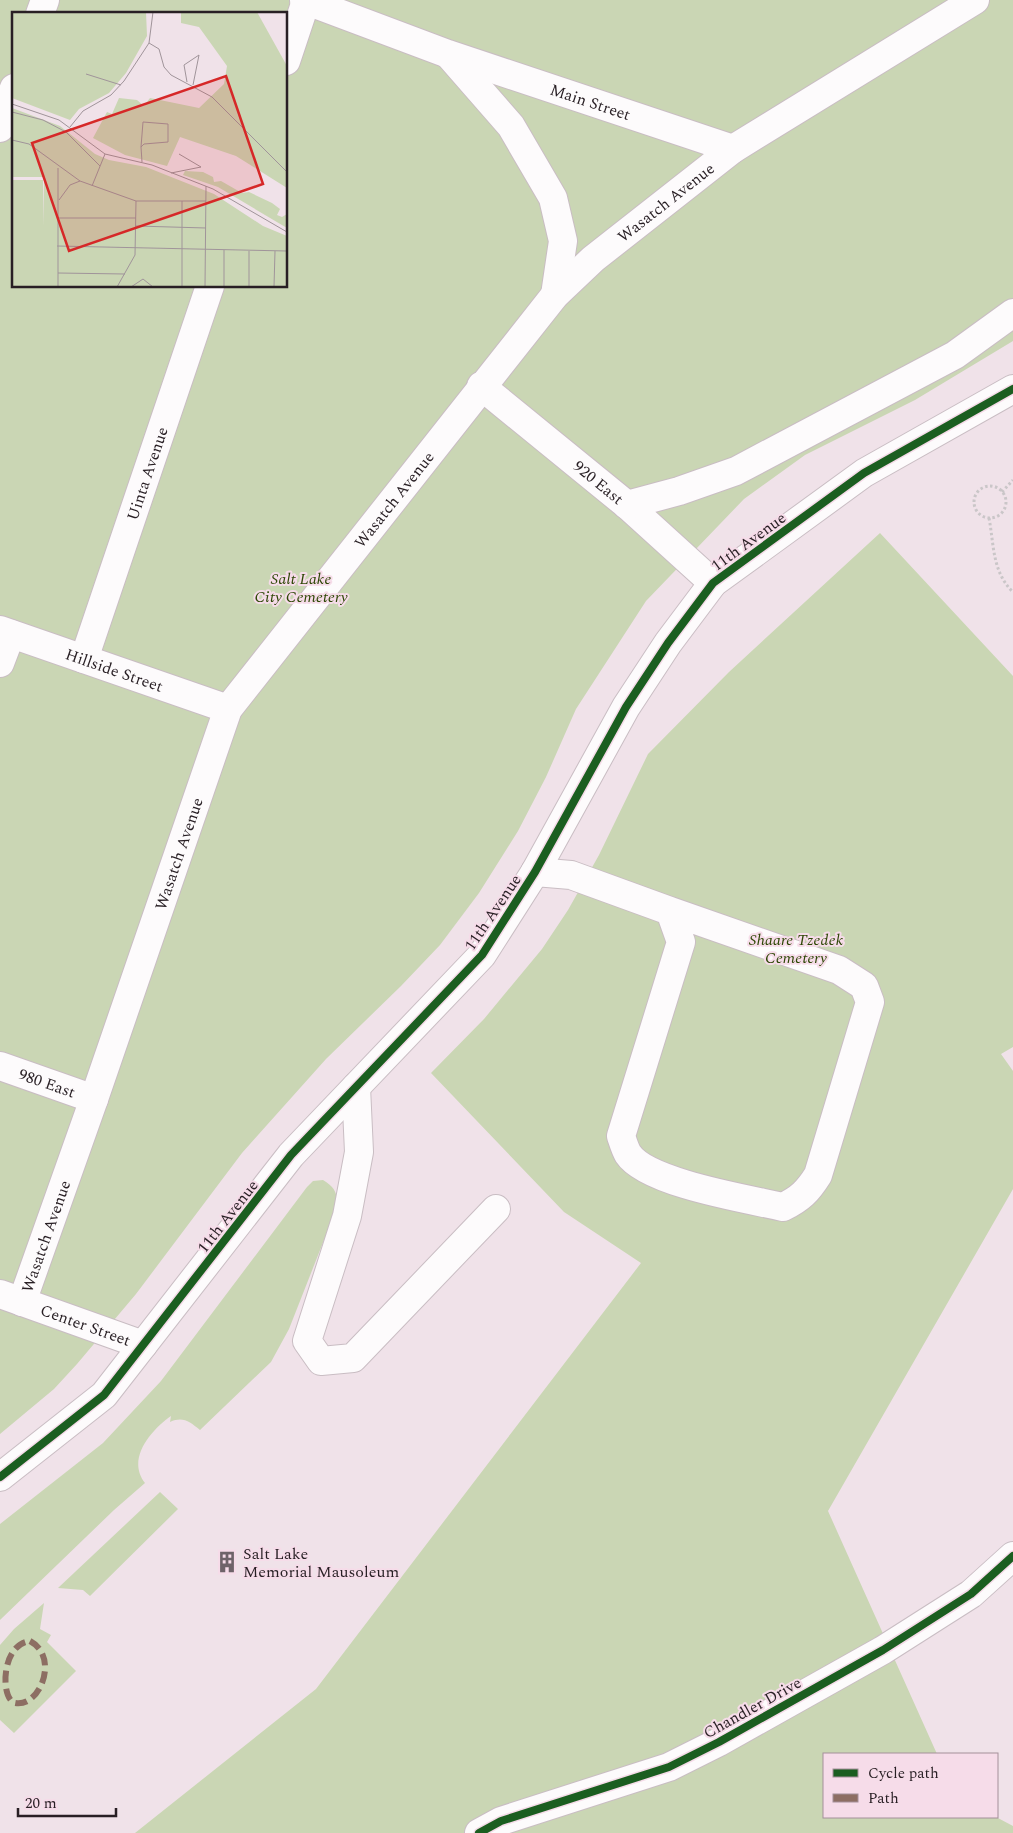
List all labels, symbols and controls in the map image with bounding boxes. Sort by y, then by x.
inset map [12,12,288,288]
street label: Main Street [547,78,634,127]
street label: Wasatch Avenue [613,157,720,248]
street label: Uinta Avenue [121,424,175,524]
street label: Wasatch Avenue [349,446,440,553]
street label: 920 East [568,455,629,511]
street label: 11th Avenue [706,506,791,577]
park label: Salt Lake City Cemetery [254,567,348,609]
street label: Hillside Street [62,643,166,699]
street label: Wasatch Avenue [149,794,210,913]
street label: 11th Avenue [458,869,527,956]
park label: Shaare Tzedek Cemetery [749,928,844,970]
street label: 980 East [15,1062,79,1105]
street label: 11th Avenue [191,1175,264,1259]
street label: Wasatch Avenue [15,1177,77,1296]
street label: Center Street [37,1298,134,1353]
place label: Salt Lake Memorial Mausoleum [243,1542,399,1584]
building icon: Salt Lake Memorial Mausoleum [214,1549,240,1575]
street label: Chandler Drive [699,1671,806,1745]
legend [823,1753,998,1818]
text: Cycle path [868,1762,939,1785]
scale bar [18,1786,115,1818]
text: Path [868,1787,899,1810]
text: 20 m [25,1792,57,1815]

